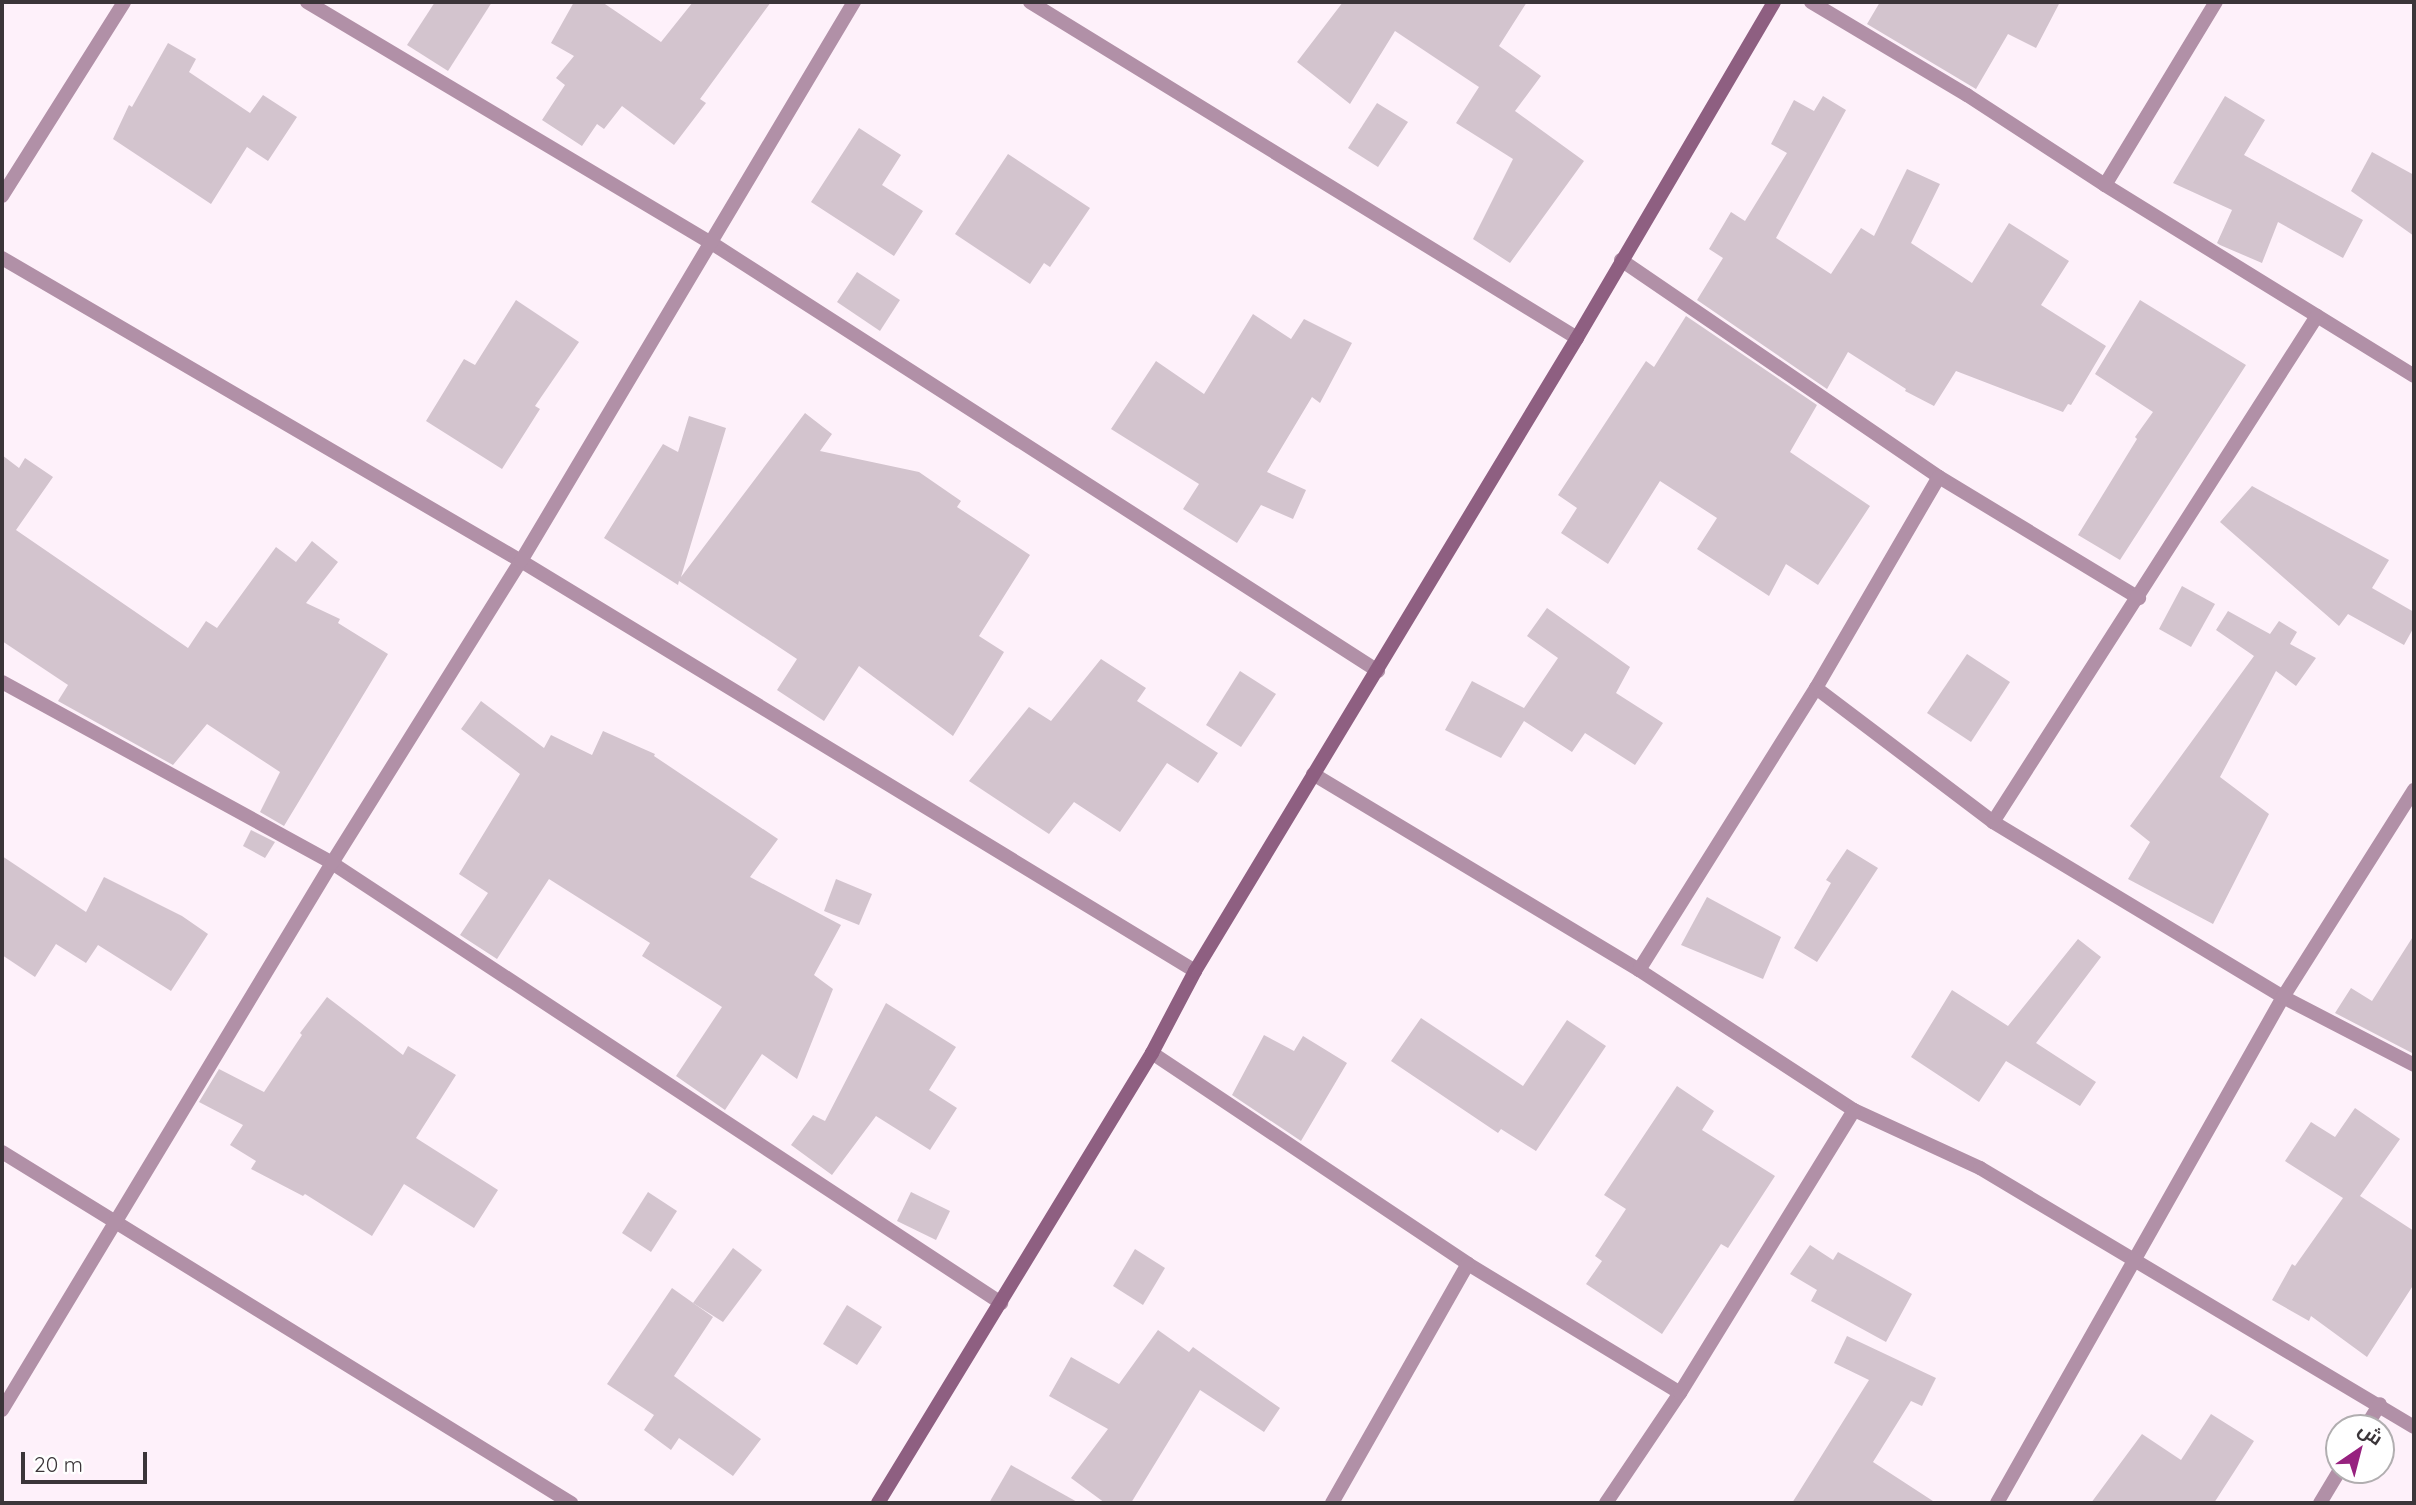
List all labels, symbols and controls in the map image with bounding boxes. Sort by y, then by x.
north arrow [2325,1414,2395,1484]
text: ش [2354,1417,2388,1450]
scale bar [24,1438,150,1482]
text: 20 m [34,1451,83,1477]

